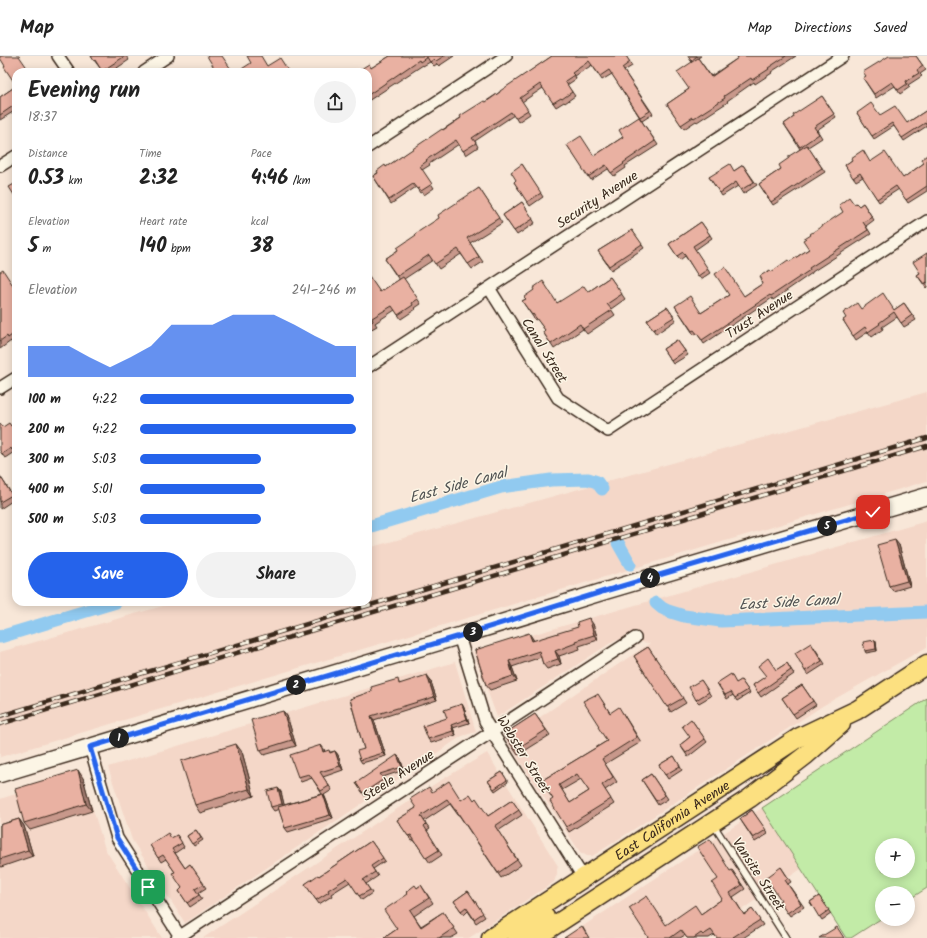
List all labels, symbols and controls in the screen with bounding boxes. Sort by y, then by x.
text: Map [20,13,54,43]
text: Map [747,17,772,39]
text: Directions [794,17,852,39]
text: Saved [874,17,907,39]
text: Evening run [28,74,140,109]
button: share [314,81,356,123]
text: 18:37 [28,107,57,128]
text: Distance [28,145,68,163]
text: Time [139,145,162,163]
text: Pace [251,145,272,163]
text: 0.53 [28,163,64,195]
text: 2:32 [139,163,179,195]
text: 4:46 [251,163,288,195]
street label: Security Avenue [552,165,643,235]
text: km [64,172,82,190]
text: /km [288,172,310,190]
text: Elevation [28,213,70,231]
text: Heart rate [139,213,187,231]
text: kcal [251,213,269,231]
text: 5 [28,231,38,263]
text: 140 [139,231,167,263]
text: 38 [251,231,273,263]
text: m [38,240,51,258]
text: bpm [167,240,191,258]
text: Elevation [28,280,77,301]
text: 241–246 m [292,280,356,301]
street label: Trust Avenue [721,284,798,345]
street label: Canal Street [515,314,573,388]
text: 100 m [28,389,61,410]
text: 4:22 [92,389,117,410]
text: 200 m [28,419,65,440]
text: 4:22 [92,419,117,440]
text: 300 m [28,449,64,470]
text: 5:03 [92,449,116,470]
water label: East Side Canal [407,461,513,511]
text: 400 m [28,479,64,500]
text: 5:01 [92,479,113,500]
pin [856,495,890,529]
icon: check [862,501,884,523]
text: 500 m [28,509,64,530]
text: 5:03 [92,509,116,530]
pin: 5 [817,516,837,536]
text: 5 [824,517,830,535]
button: Save [28,552,188,598]
button: Share [196,552,356,598]
pin: 4 [640,568,660,588]
text: 4 [647,569,653,587]
water label: East Side Canal [738,588,843,618]
pin: 3 [463,622,483,642]
text: 3 [470,623,476,641]
pin: 2 [286,675,306,695]
text: 2 [293,676,299,694]
street label: Webster Street [490,711,556,798]
pin: 1 [109,728,129,748]
text: 1 [117,729,121,747]
street label: Steele Avenue [358,744,440,807]
street label: East California Avenue [610,775,735,867]
street label: Vansite Street [726,833,790,916]
map controls [875,838,915,926]
button: + [875,838,915,878]
pin [131,870,165,904]
icon: arrive [137,876,159,898]
button: − [875,886,915,926]

